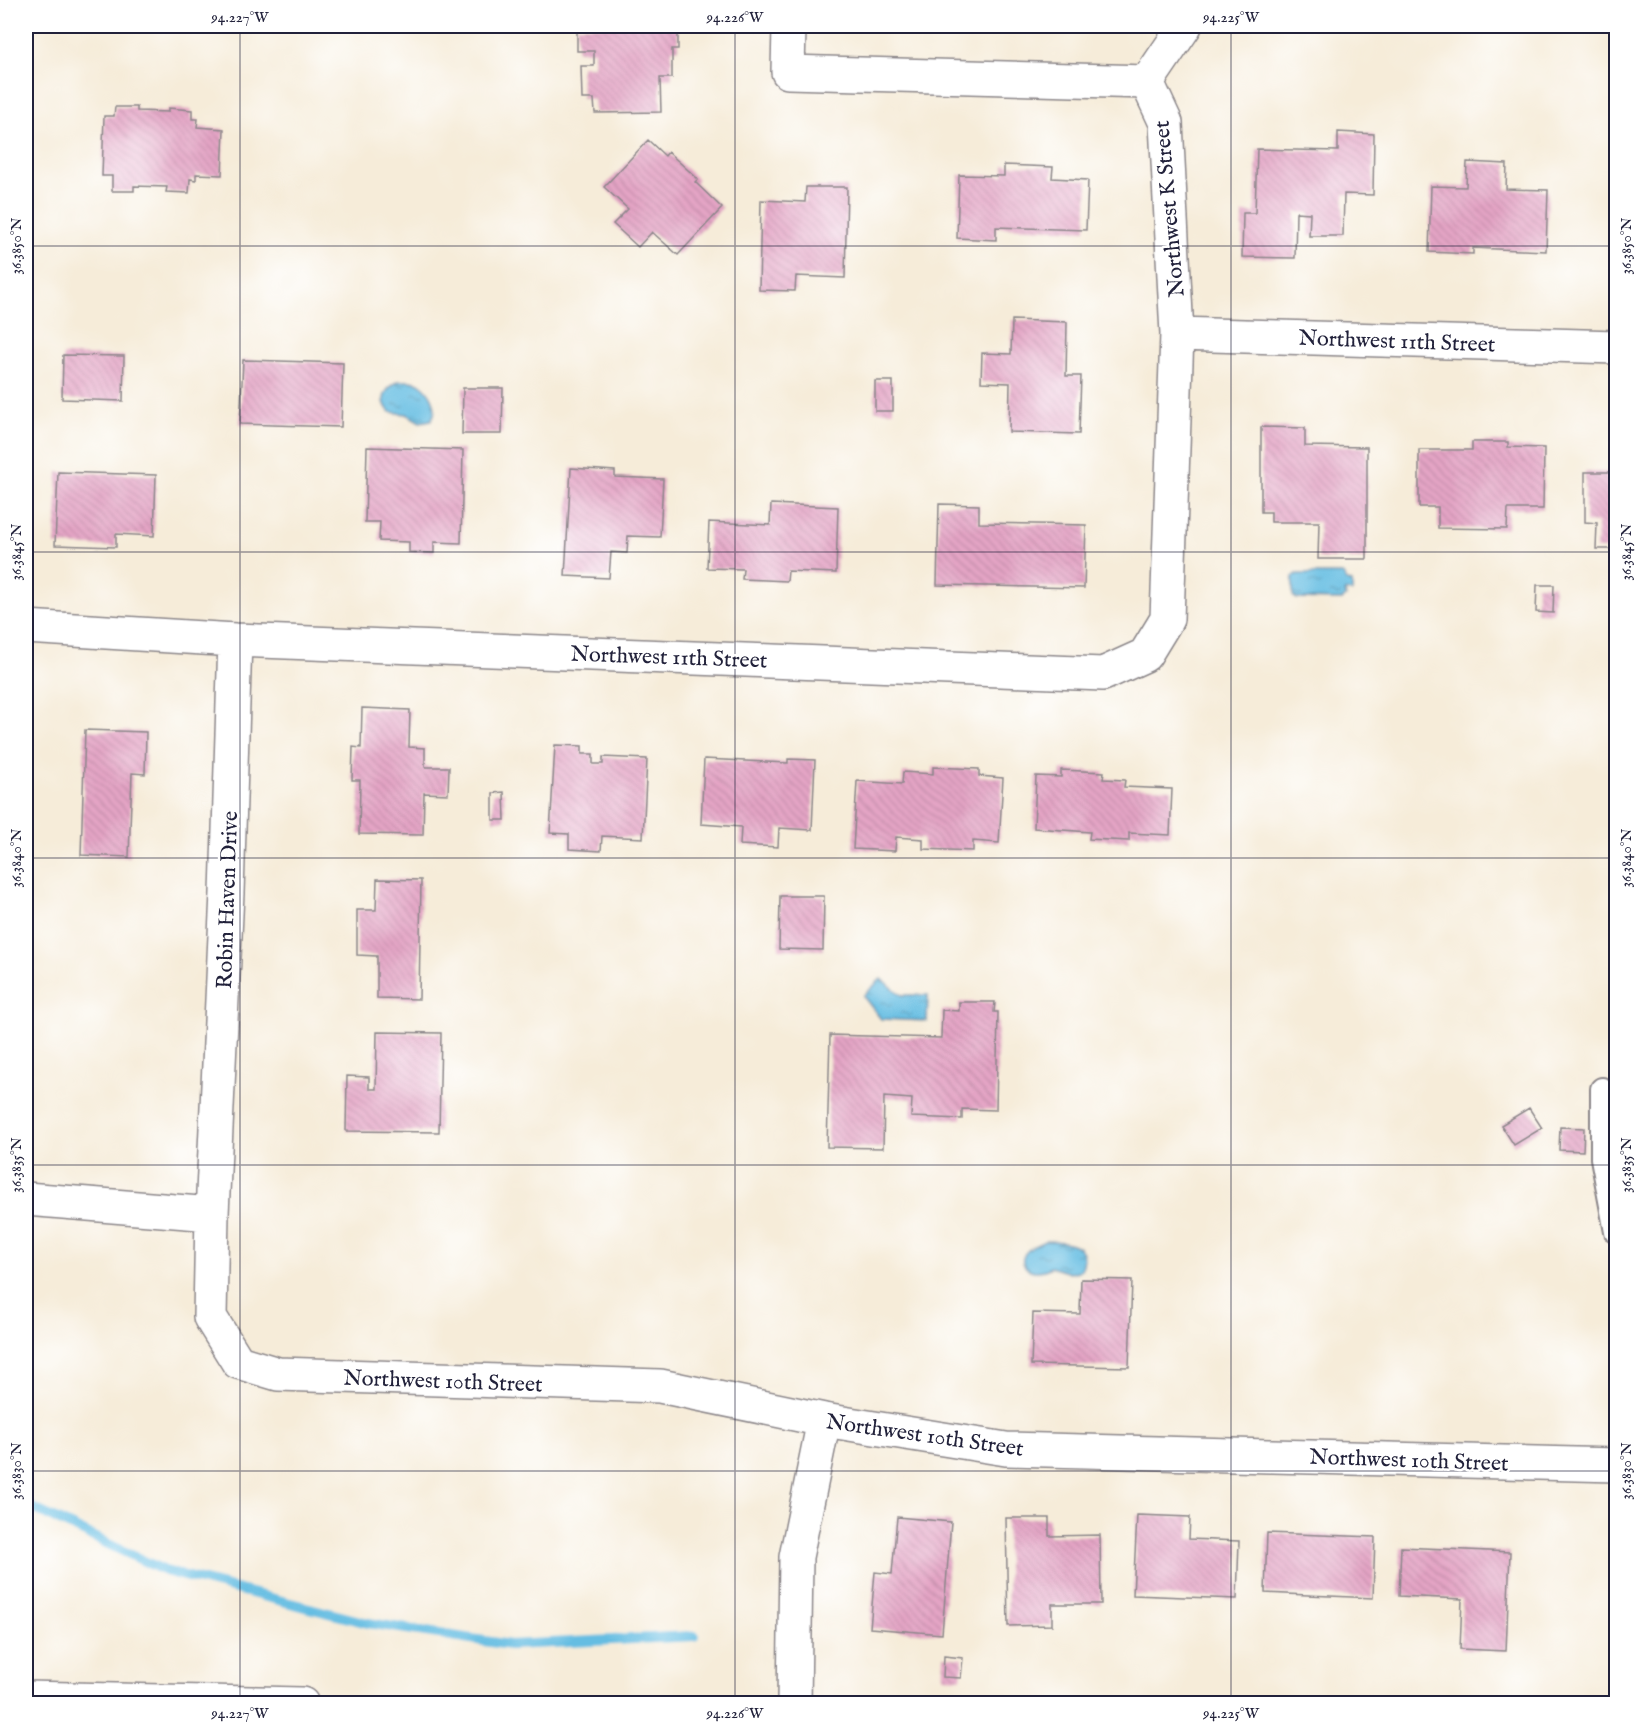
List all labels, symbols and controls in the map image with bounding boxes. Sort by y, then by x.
text: 94.227°W [210,8,269,27]
text: 94.226°W [706,8,764,27]
text: 94.225°W [1202,8,1260,27]
street label: Northwest K Street [1148,119,1192,298]
text: 36.3850°N [7,217,26,275]
text: 36.3850°N [1617,217,1636,275]
street label: Northwest 11th Street [1298,325,1496,359]
text: 36.3845°N [7,523,26,581]
text: 36.3845°N [1617,523,1636,581]
street label: Northwest 11th Street [570,641,768,675]
street label: Robin Haven Drive [211,811,245,990]
text: 36.3840°N [7,828,26,888]
text: 36.3840°N [1617,828,1636,888]
text: 36.3835°N [7,1137,26,1193]
text: 36.3835°N [1617,1137,1636,1193]
street label: Northwest 10th Street [343,1365,543,1399]
street label: Northwest 10th Street [824,1408,1026,1464]
text: 36.3830°N [7,1442,26,1500]
text: 36.3830°N [1617,1442,1636,1500]
street label: Northwest 10th Street [1309,1444,1509,1478]
text: 94.227°W [210,1704,269,1723]
text: 94.226°W [706,1704,764,1723]
text: 94.225°W [1202,1704,1260,1723]

